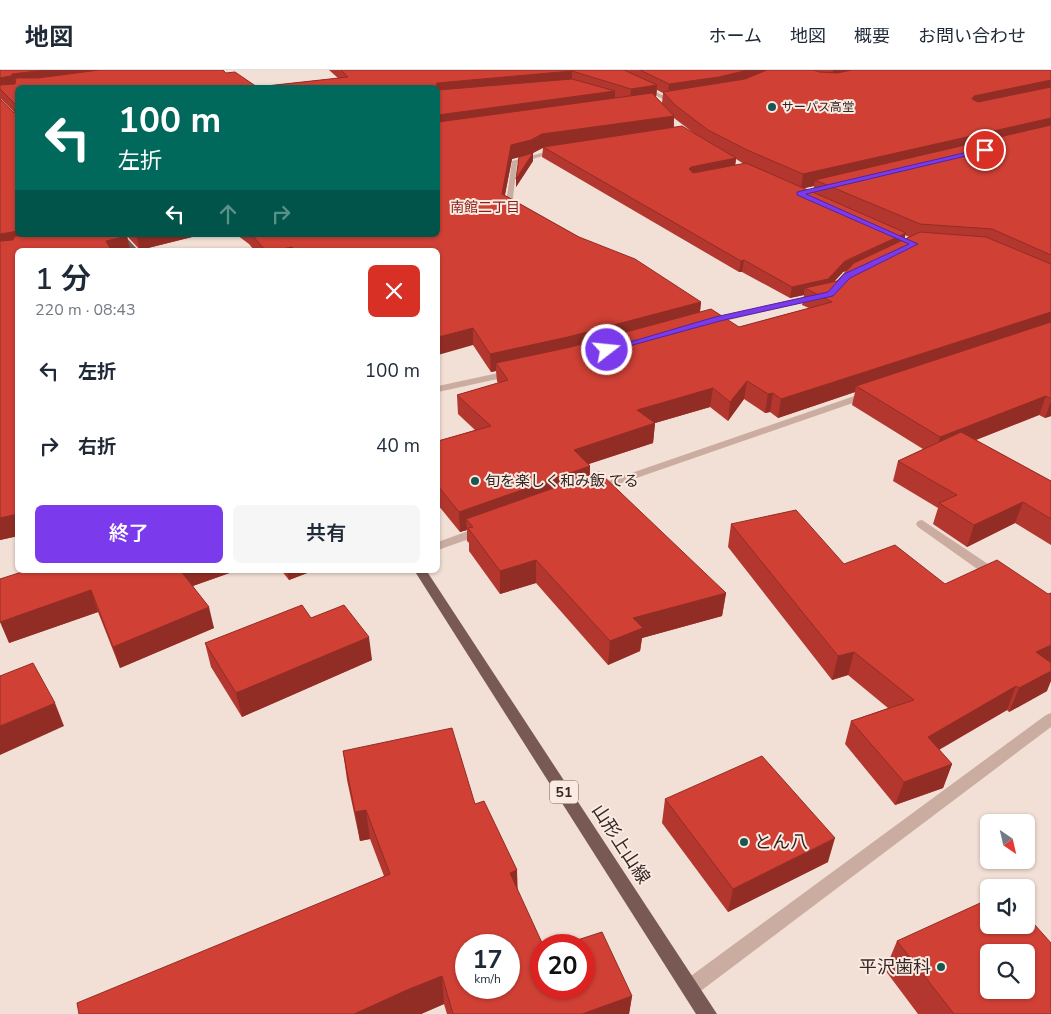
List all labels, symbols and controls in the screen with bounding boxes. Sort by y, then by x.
text: 地図 [25,21,73,53]
text: ホーム [709,24,762,48]
text: 地図 [790,24,826,48]
text: 概要 [854,24,890,48]
text: お問い合わせ [918,24,1026,48]
text: 100 m [118,97,221,144]
place label: サーパス高堂 [782,99,854,115]
marker: サーパス高堂 [766,101,778,113]
icon: left [35,105,100,170]
pin [964,129,1006,171]
icon: arrive [971,136,999,164]
text: 左折 [118,146,162,176]
district label: 南館二丁目 [450,198,520,217]
icon: left [161,200,189,228]
icon: ahead [214,200,242,228]
icon: right [267,200,295,228]
text: 1 分 [35,259,91,300]
button: close [368,265,420,317]
text: 220 m · 08:43 [35,299,136,321]
position arrow [580,323,632,375]
icon: left [35,357,63,385]
text: 100 m [365,358,420,384]
text: 左折 [78,359,116,385]
icon: right [35,432,63,460]
text: 40 m [376,433,420,459]
text: 右折 [78,434,116,460]
place label: 旬を楽しく和み飯 てる [485,471,639,491]
marker: 旬を楽しく和み飯 てる [469,475,481,487]
button: 終了 [35,505,223,563]
button: 共有 [233,505,420,563]
road number: 51 [550,780,578,804]
street label: 山形上山線 [586,800,656,888]
north arrow [980,814,1035,869]
map controls [980,814,1035,999]
place label: とん八 [754,830,808,854]
marker: とん八 [738,836,750,848]
button: sound [980,879,1035,934]
speed limit sign: 20 [530,934,595,999]
text: 17 [472,943,503,977]
button: search [980,944,1035,999]
place label: 平沢歯科 [859,955,931,979]
marker: 平沢歯科 [935,961,947,973]
text: km/h [474,971,501,987]

